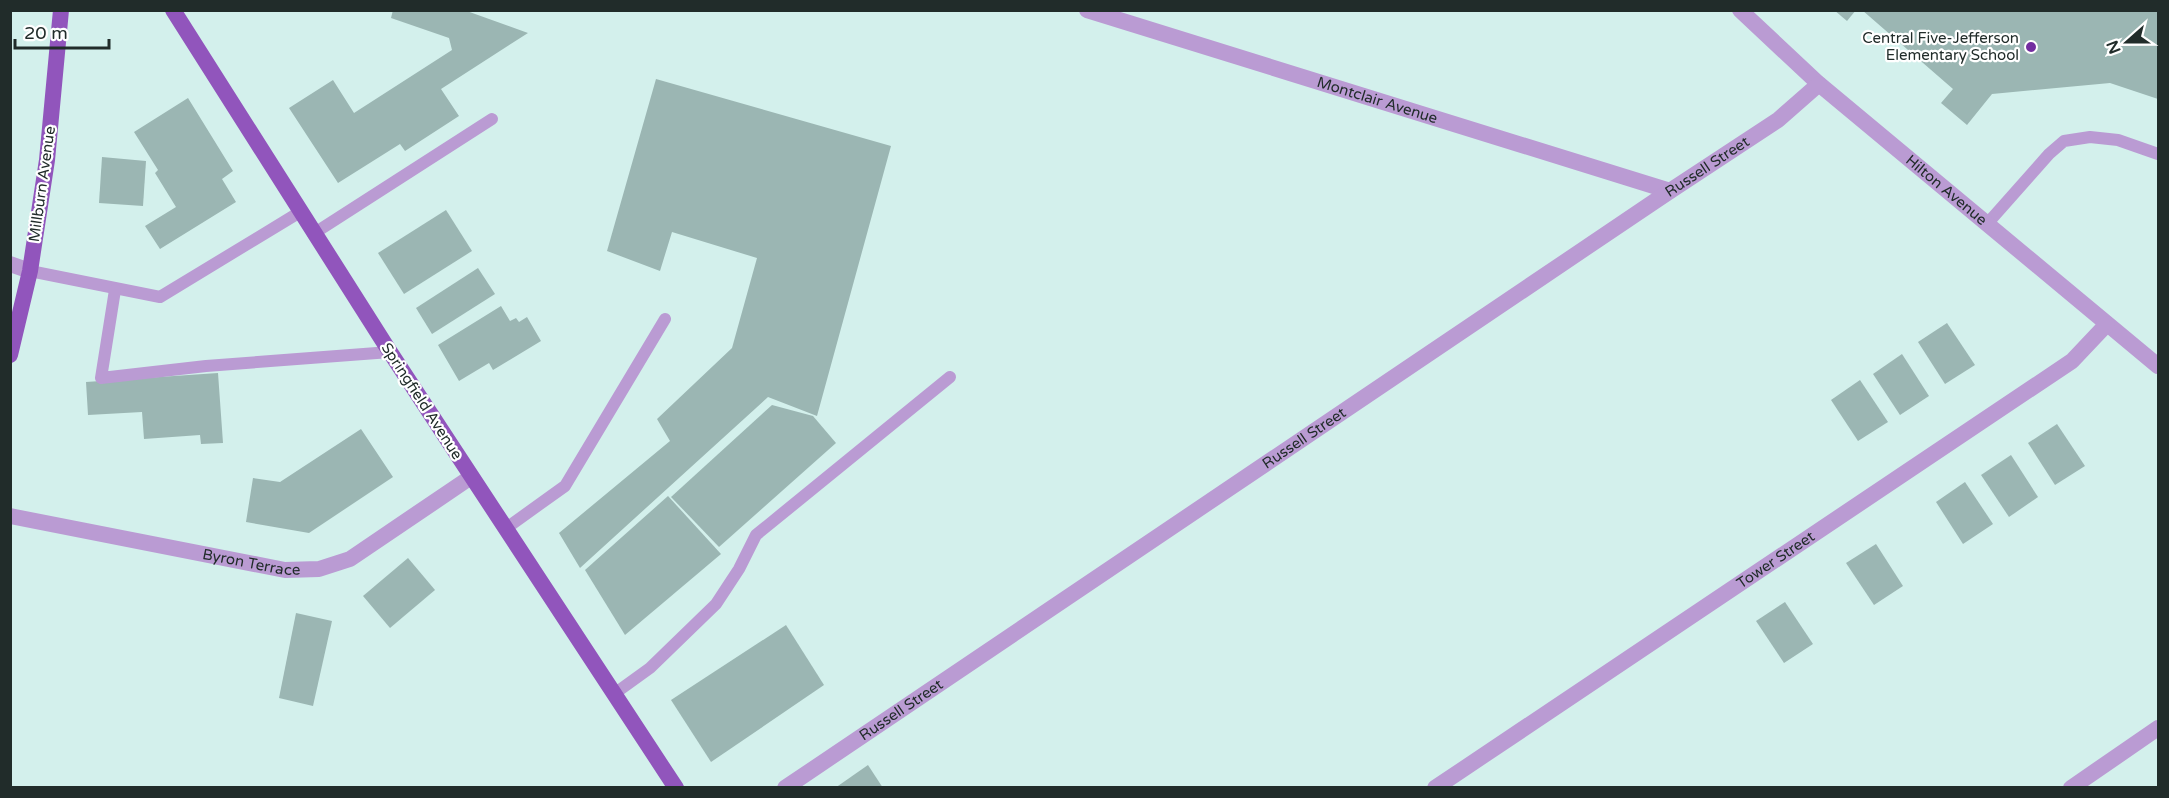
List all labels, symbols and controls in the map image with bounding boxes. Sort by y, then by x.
scale bar [15,12,110,50]
north arrow [2097,12,2157,72]
text: 20 m [24,22,68,44]
place label: Central Five-Jefferson Elementary School [1862,29,2019,64]
text: N [2102,37,2126,57]
marker: Central Five-Jefferson Elementary School [2024,40,2038,54]
street label: Montclair Avenue [1315,73,1440,127]
street label: Millburn Avenue [25,125,59,243]
street label: Russell Street [1662,132,1753,201]
street label: Hilton Avenue [1902,151,1991,229]
street label: Springfield Avenue [378,339,466,463]
street label: Russell Street [1259,403,1349,473]
street label: Tower Street [1733,527,1818,592]
street label: Byron Terrace [201,545,301,579]
street label: Russell Street [856,675,947,744]

